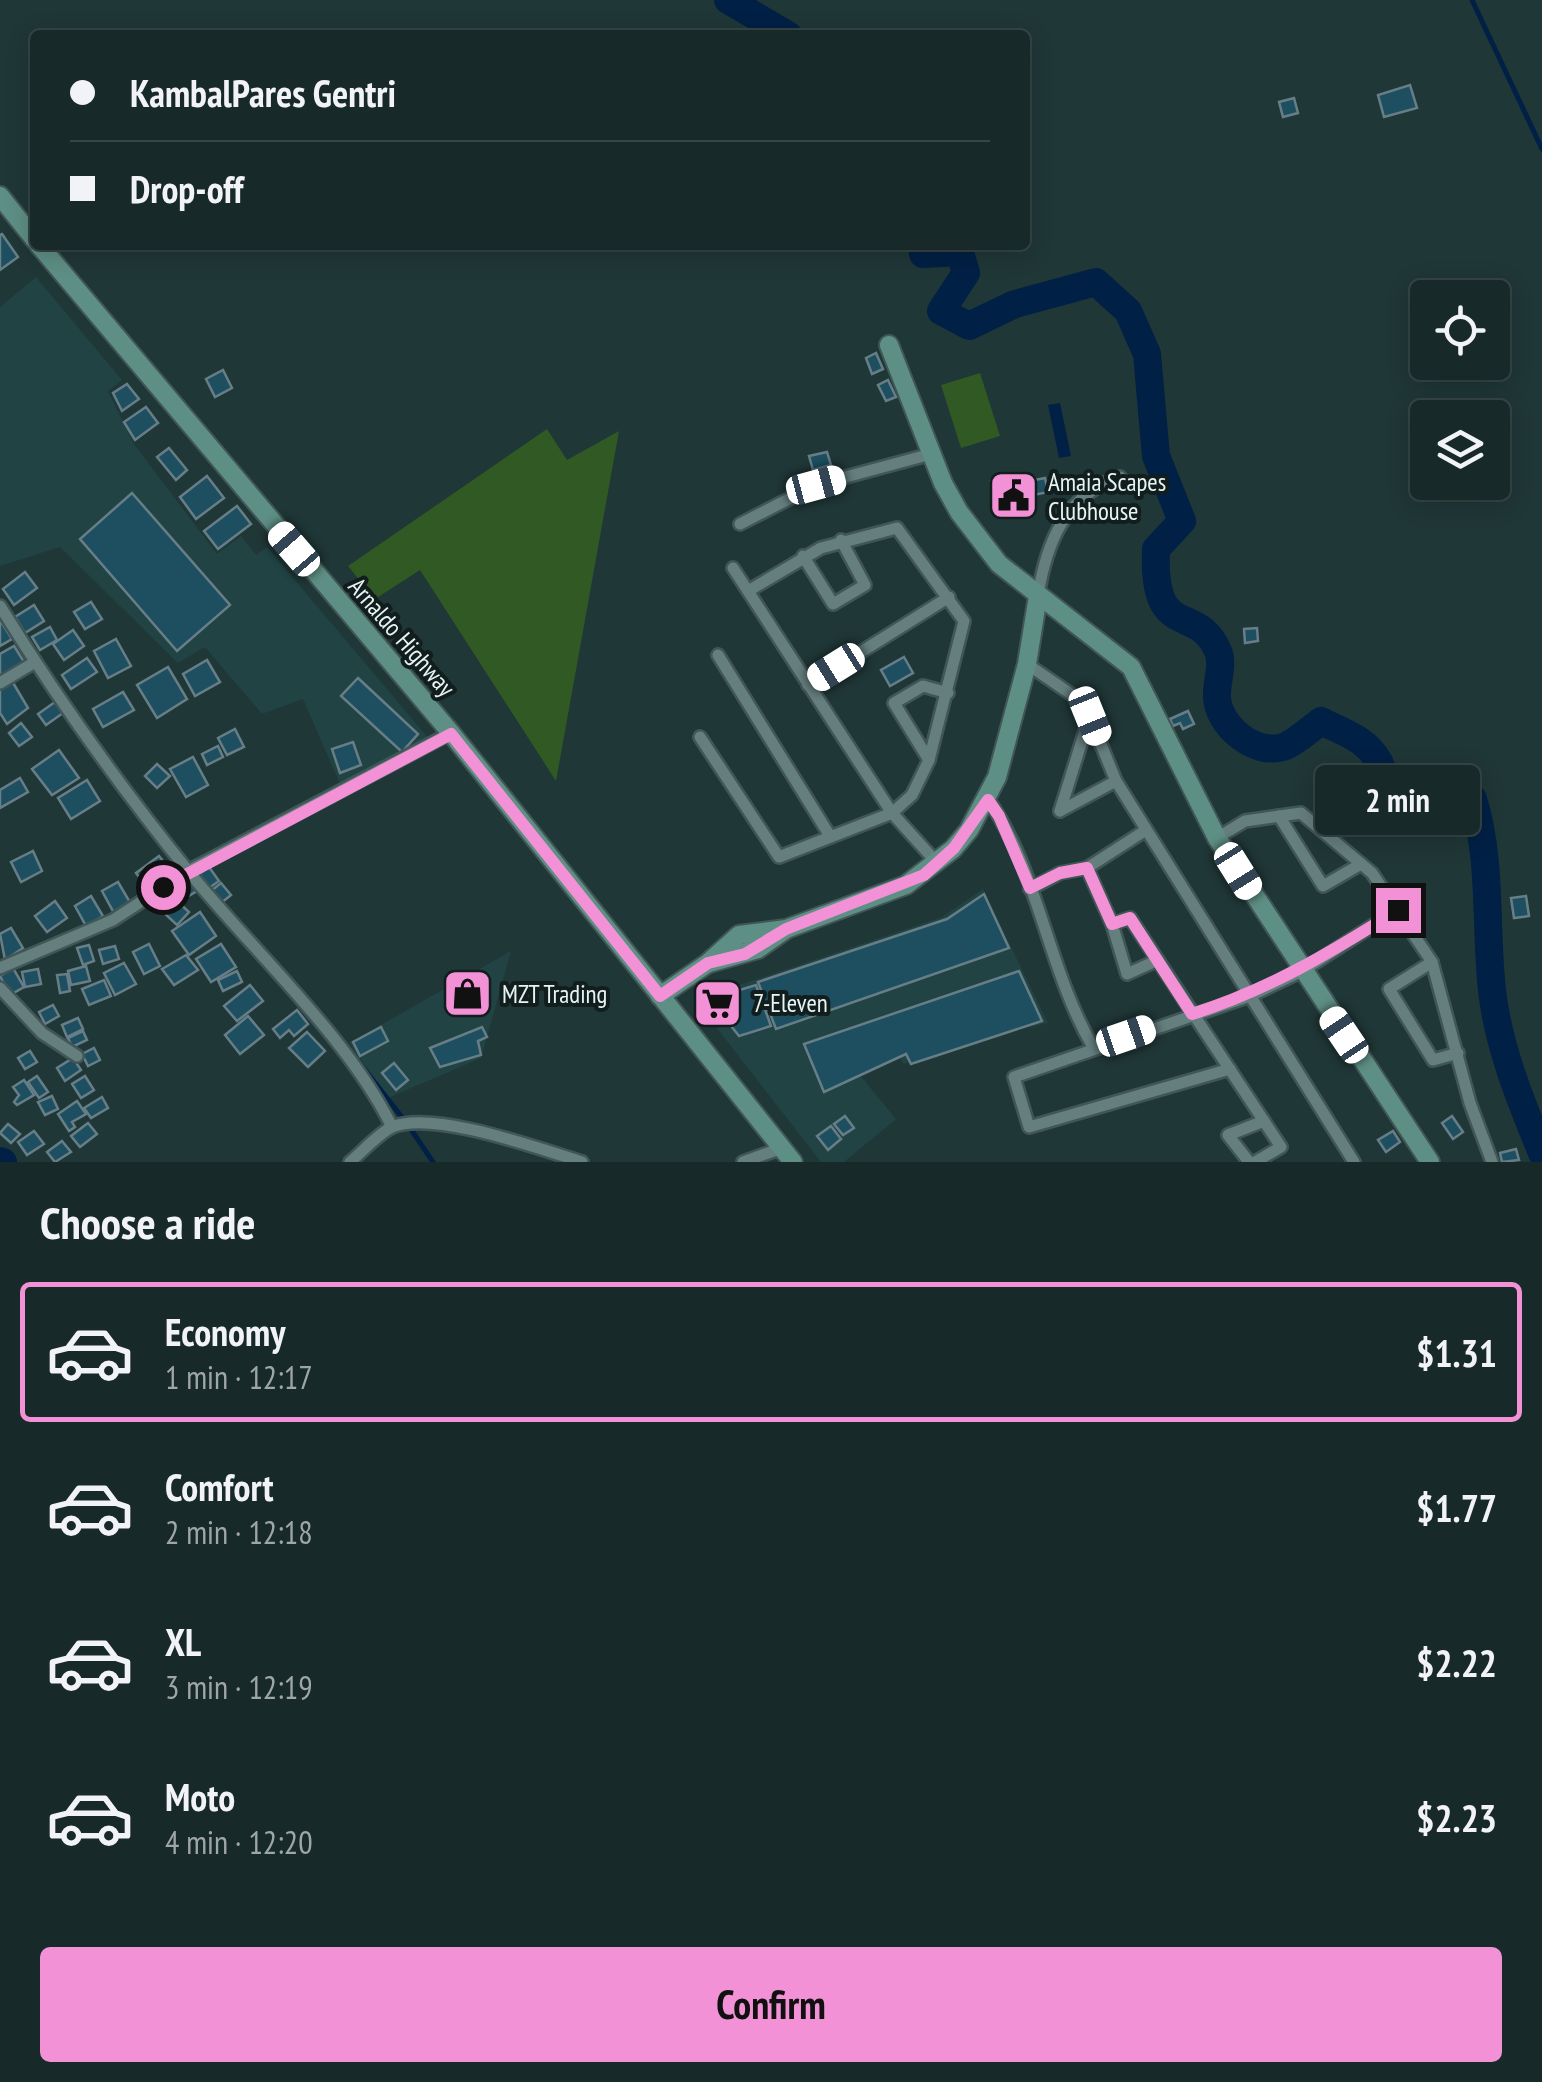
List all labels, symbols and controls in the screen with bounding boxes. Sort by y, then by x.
text: KambalPares Gentri [130,68,396,117]
text: Drop-off [130,164,244,213]
map controls [1410,280,1510,500]
button: locate [1410,280,1510,380]
button: layers [1410,400,1510,500]
car [783,463,849,507]
place label: Amaia Scapes Clubhouse [1048,466,1166,527]
public building icon: Amaia Scapes Clubhouse [987,470,1039,522]
car [263,517,325,581]
street label: Arnaldo Highway [342,571,463,703]
car [803,638,869,696]
car [1065,683,1115,749]
callout: 2 min [1316,765,1480,835]
text: 2 min [1365,779,1430,821]
car [1209,838,1267,904]
route start [141,865,186,910]
route end [1376,888,1421,933]
shop icon: MZT Trading [441,968,493,1020]
supermarket icon: 7-Eleven [692,977,744,1029]
place label: MZT Trading [502,978,607,1010]
place label: 7-Eleven [753,987,828,1019]
car [1315,1002,1373,1068]
car [1093,1012,1159,1060]
text: Choose a ride [40,1193,255,1251]
icon: car [45,1307,135,1397]
text: Economy [165,1307,285,1356]
text: $1.31 [1416,1328,1497,1377]
text: 1 min · 12:17 [165,1356,313,1398]
icon: car [45,1462,135,1552]
text: Comfort [165,1462,274,1511]
text: $1.77 [1416,1483,1497,1532]
text: 2 min · 12:18 [165,1511,313,1553]
icon: car [45,1617,135,1707]
text: XL [165,1617,201,1666]
text: $2.22 [1416,1638,1497,1687]
text: 3 min · 12:19 [165,1666,313,1708]
icon: car [45,1772,135,1862]
text: Moto [165,1772,235,1821]
text: $2.23 [1416,1793,1497,1842]
text: 4 min · 12:20 [165,1821,313,1863]
button: Confirm [40,1947,1502,2062]

